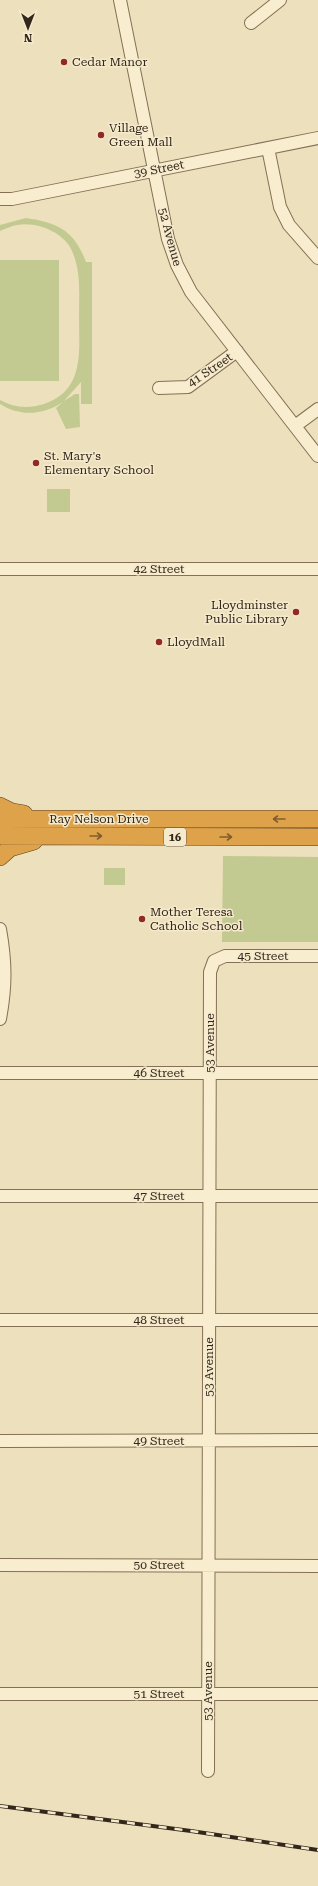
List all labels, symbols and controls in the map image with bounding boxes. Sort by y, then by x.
north arrow [8,8,48,48]
text: N [23,31,32,44]
place label: Cedar Manor [72,55,147,69]
marker: Cedar Manor [59,57,69,67]
place label: Village Green Mall [109,121,173,149]
marker: Village Green Mall [96,130,106,140]
street label: 39 Street [133,157,186,181]
street label: 52 Avenue [156,206,185,268]
street label: 41 Street [185,350,235,390]
place label: St. Mary's Elementary School [44,449,154,477]
marker: St. Mary's Elementary School [31,458,41,468]
street label: 42 Street [134,562,185,576]
place label: Lloydminster Public Library [205,598,289,626]
marker: Lloydminster Public Library [291,607,301,617]
place label: LloydMall [167,635,225,649]
marker: LloydMall [154,637,164,647]
street label: Ray Nelson Drive [49,812,149,826]
one-way arrow [273,815,286,823]
road number: 16 [164,828,186,846]
one-way arrow [89,832,102,840]
one-way arrow [219,833,232,841]
place label: Mother Teresa Catholic School [150,905,243,933]
marker: Mother Teresa Catholic School [137,914,147,924]
street label: 45 Street [238,949,289,963]
street label: 53 Avenue [203,1013,217,1073]
street label: 46 Street [134,1066,185,1080]
street label: 47 Street [134,1189,185,1203]
street label: 48 Street [134,1313,185,1327]
street label: 53 Avenue [202,1337,216,1397]
street label: 49 Street [134,1434,185,1448]
street label: 50 Street [134,1558,185,1572]
street label: 53 Avenue [201,1661,215,1721]
street label: 51 Street [134,1687,185,1701]

